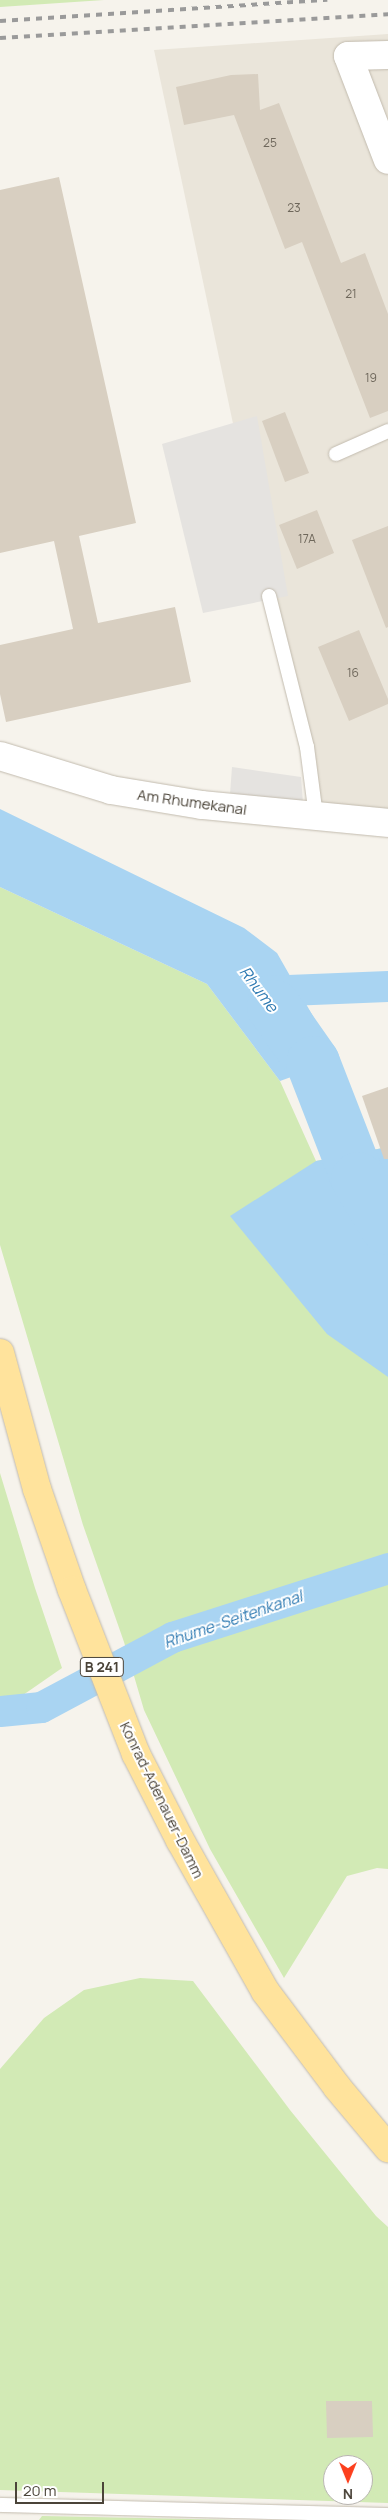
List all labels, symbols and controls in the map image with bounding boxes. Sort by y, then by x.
house number: 25 [263,136,277,150]
house number: 23 [287,201,301,215]
house number: 21 [345,287,357,301]
house number: 19 [365,371,377,385]
house number: 17A [298,532,316,546]
house number: 16 [347,666,359,680]
street label: Am Rhumekanal [136,785,248,819]
water label: Rhume [236,962,282,1016]
water label: Rhume-Seitenkanal [161,1586,305,1652]
road number: B 241 [80,1655,124,1678]
street label: Konrad-Adenauer-Damm [116,1719,208,1881]
north arrow [323,2455,373,2505]
scale bar [18,2472,106,2504]
text: 20 m [23,2480,56,2501]
text: N [343,2485,353,2504]

